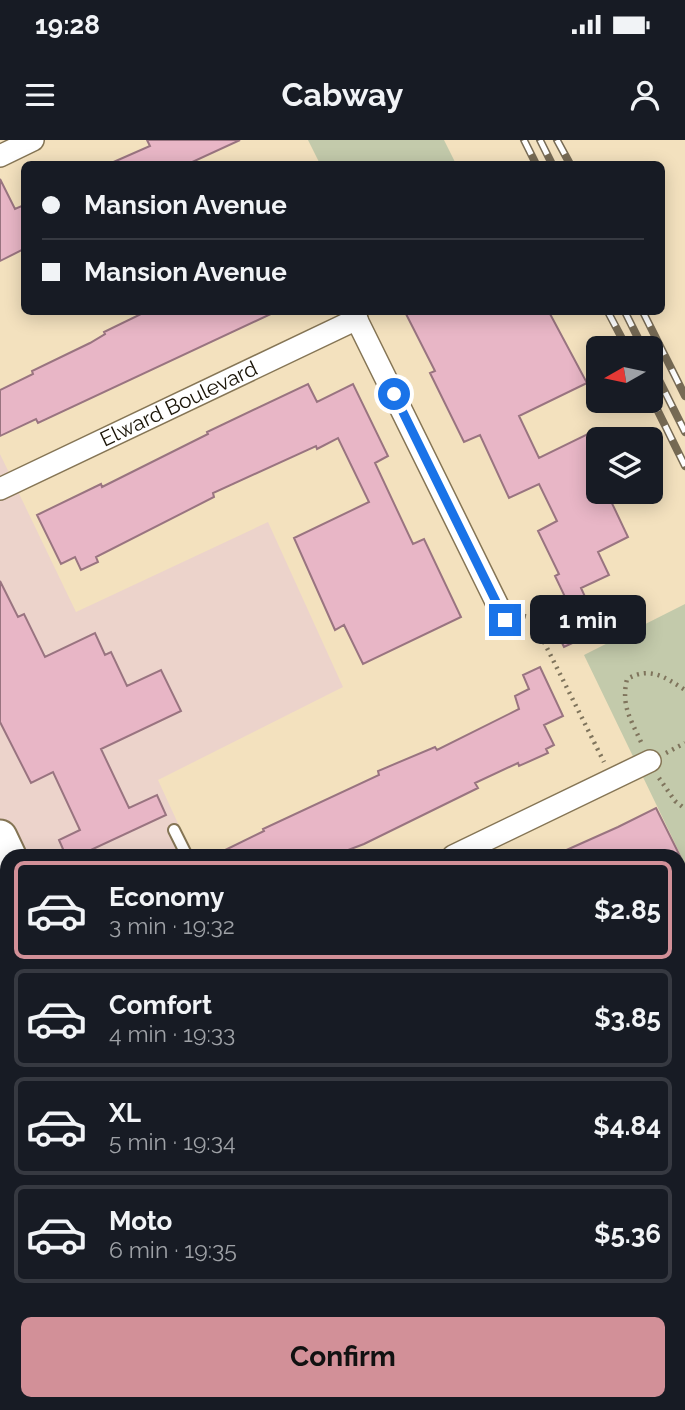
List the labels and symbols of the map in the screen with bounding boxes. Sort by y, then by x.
north arrow [586,336,663,413]
street label: Elward Boulevard [96,355,261,452]
route start [378,378,410,410]
callout: 1 min [530,596,645,644]
route end [489,604,521,636]

